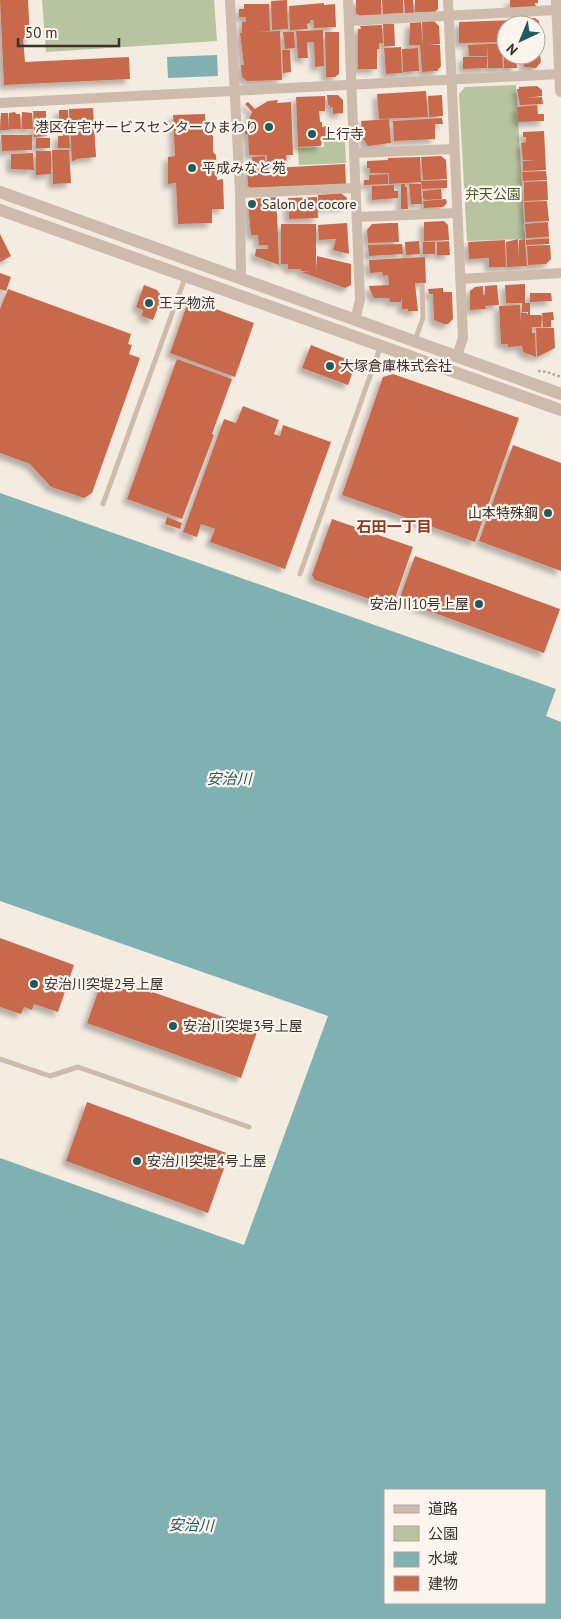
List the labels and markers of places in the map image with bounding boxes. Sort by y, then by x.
place label: 港区在宅サービスセンターひまわり [35,118,259,136]
marker: 港区在宅サービスセンターひまわり [263,121,275,133]
place label: 上行寺 [322,125,364,143]
marker: 上行寺 [306,128,318,140]
place label: 平成みなと苑 [202,159,286,177]
marker: 平成みなと苑 [186,162,198,174]
place label: Salon de cocore [262,195,357,213]
marker: Salon de cocore [246,198,258,210]
place label: 王子物流 [159,294,215,312]
marker: 王子物流 [143,297,155,309]
place label: 大塚倉庫株式会社 [340,357,452,375]
marker: 大塚倉庫株式会社 [324,360,336,372]
place label: 山本特殊鋼 [468,504,538,522]
marker: 山本特殊鋼 [542,507,554,519]
place label: 安治川10号上屋 [370,595,469,613]
marker: 安治川10号上屋 [473,598,485,610]
place label: 安治川突堤2号上屋 [44,975,164,993]
marker: 安治川突堤2号上屋 [28,978,40,990]
place label: 安治川突堤3号上屋 [183,1017,303,1035]
marker: 安治川突堤3号上屋 [167,1020,179,1032]
place label: 安治川突堤4号上屋 [147,1152,267,1170]
marker: 安治川突堤4号上屋 [131,1155,143,1167]

